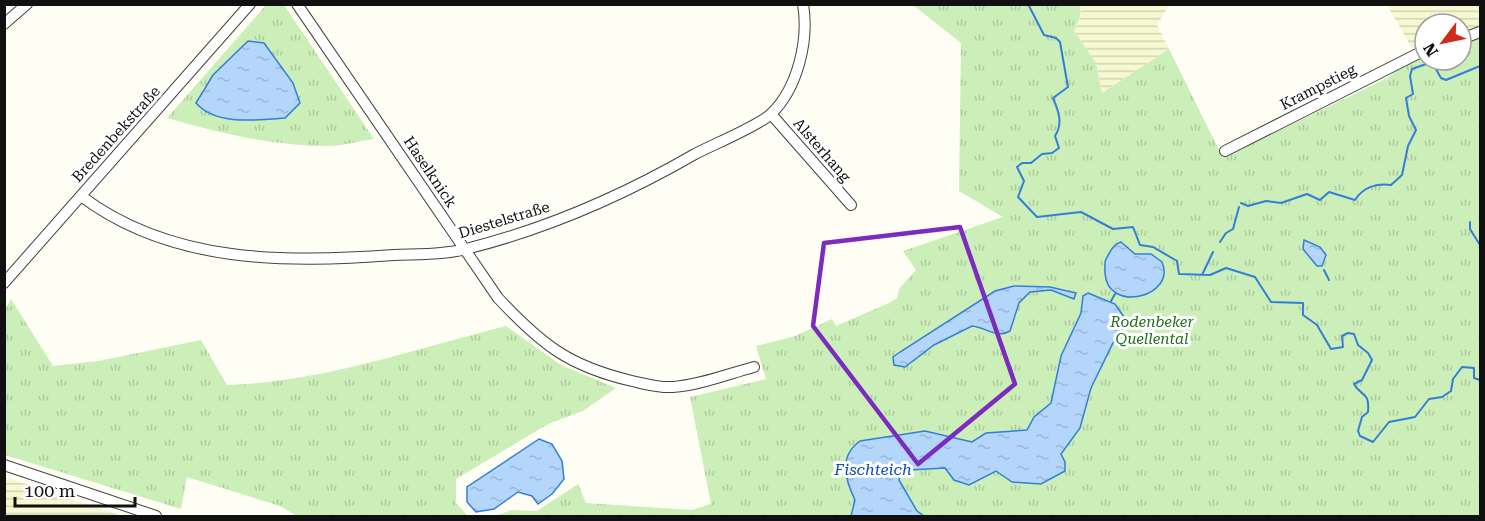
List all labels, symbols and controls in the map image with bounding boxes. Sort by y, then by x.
north arrow [1413,12,1473,72]
text: N [1419,39,1442,60]
street label: Krampstieg [1277,60,1359,114]
street label: Bredenbekstraße [68,82,164,186]
street label: Alsterhang [790,115,855,186]
street label: Haselknick [400,133,461,211]
street label: Diestelstraße [456,198,552,242]
park label: Rodenbeker Quellental [1109,313,1194,348]
water label: Fischteich [833,460,912,479]
scale bar [15,470,135,508]
text: 100 m [24,480,75,501]

